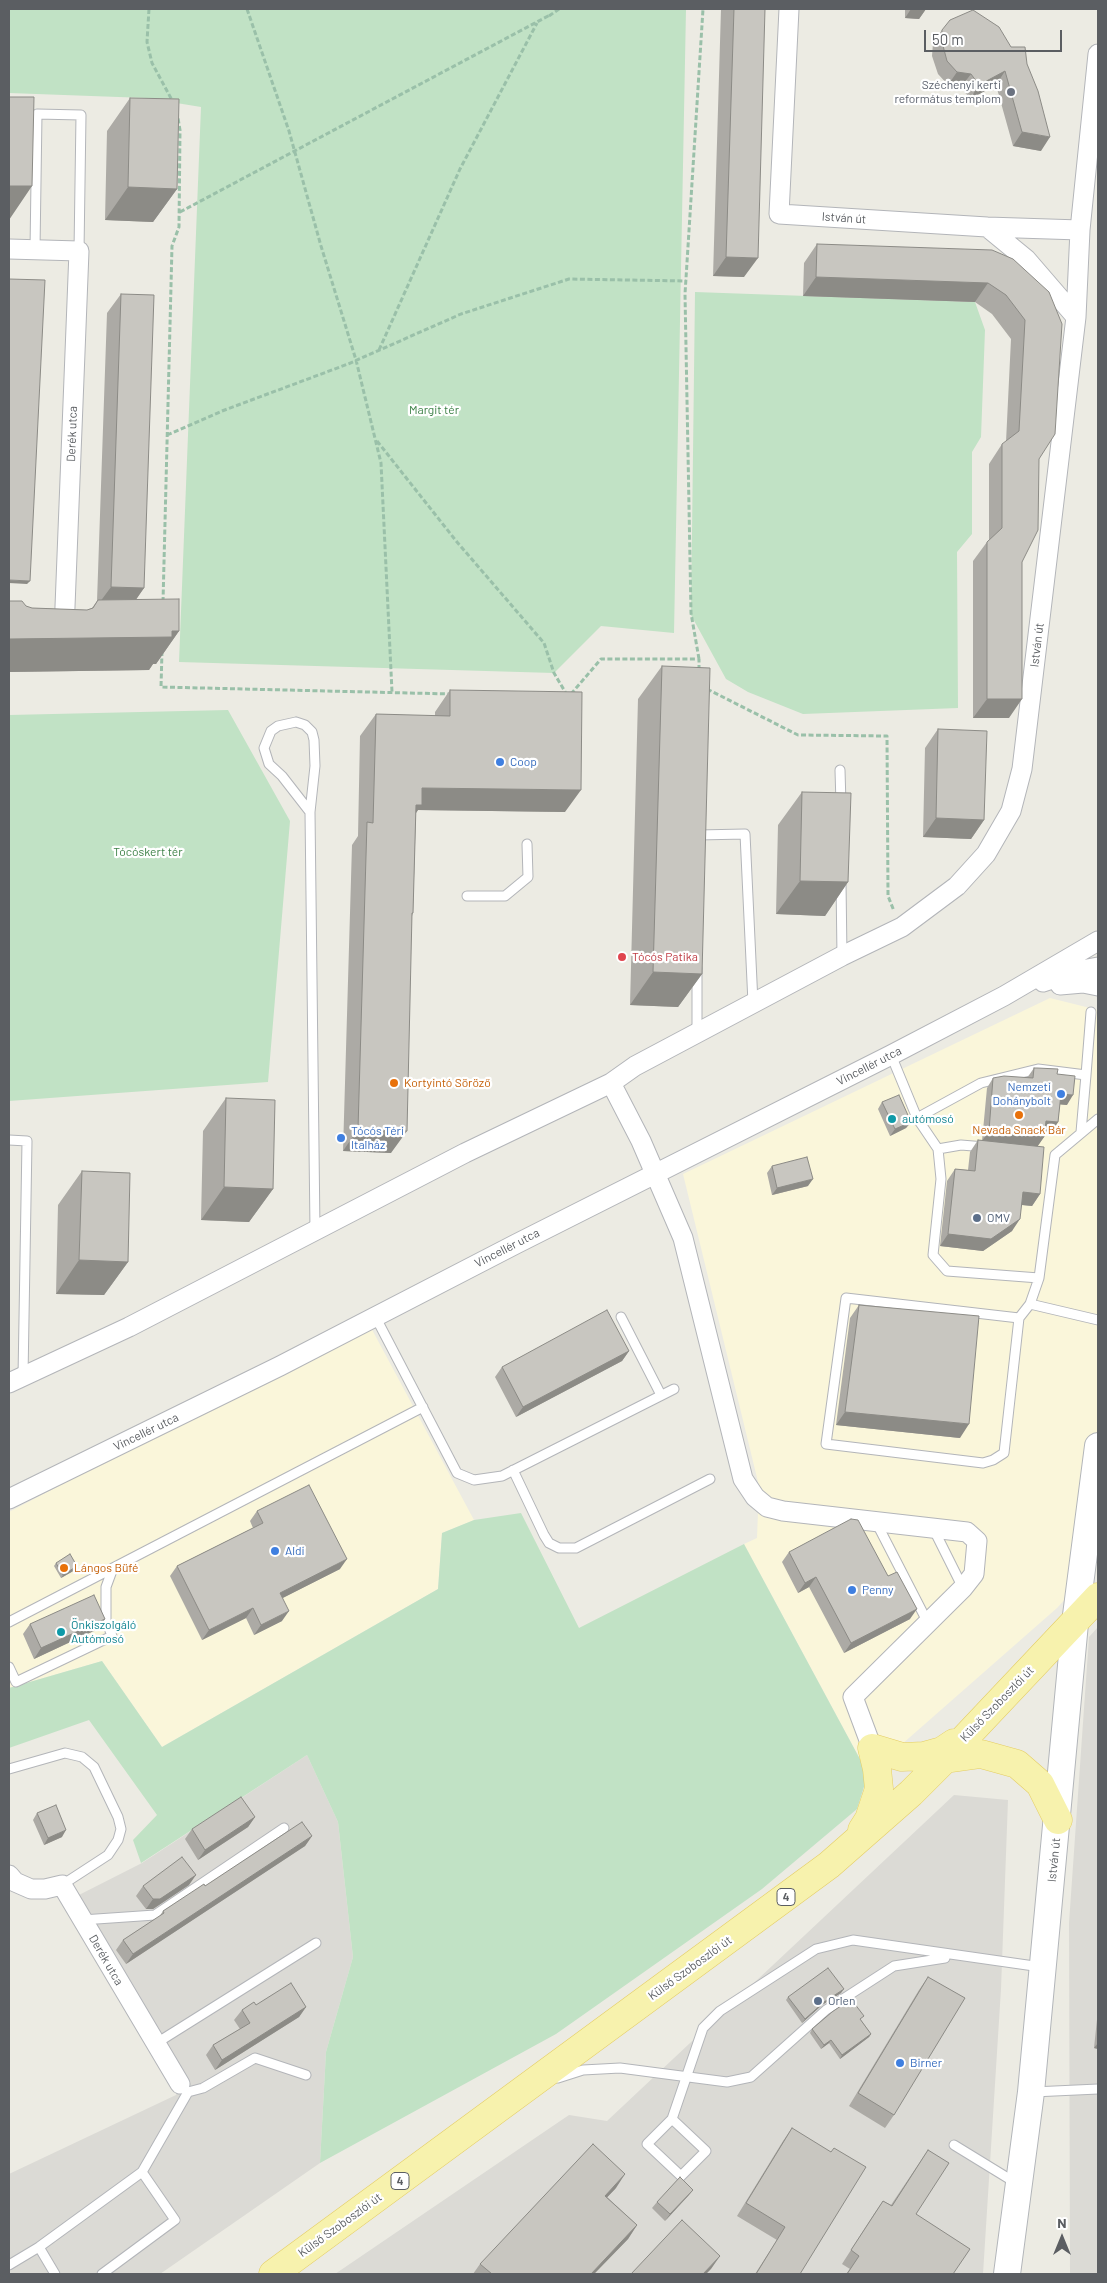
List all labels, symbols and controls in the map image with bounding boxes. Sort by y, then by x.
scale bar [927,20,1064,52]
text: 50 m [932,30,964,48]
place label: Széchenyi kerti református templom [894,78,1001,106]
marker: Széchenyi kerti református templom [1005,86,1017,98]
street label: István út [821,209,867,227]
park label: Margit tér [409,403,459,417]
street label: Derék utca [64,406,80,462]
street label: István út [1027,622,1047,668]
place label: Coop [510,755,537,769]
marker: Coop [494,756,506,768]
park label: Tócóskert tér [113,845,183,859]
place label: Tócós Patika [632,950,698,964]
marker: Tócós Patika [616,951,628,963]
street label: Vincellér utca [834,1044,904,1088]
place label: Kortyintó Söröző [404,1076,491,1090]
marker: Kortyintó Söröző [388,1077,400,1089]
place label: Nemzeti Dohánybolt [992,1080,1051,1108]
marker: Nemzeti Dohánybolt [1055,1088,1067,1100]
marker: Nevada Snack Bár [1013,1109,1025,1121]
place label: autómosó [902,1112,954,1126]
marker: autómosó [886,1113,898,1125]
place label: Nevada Snack Bár [972,1123,1066,1137]
place label: Tócós Téri Italház [351,1124,404,1152]
marker: Tócós Téri Italház [335,1132,347,1144]
place label: OMV [987,1211,1010,1225]
marker: OMV [971,1212,983,1224]
street label: Vincellér utca [472,1226,542,1270]
street label: Vincellér utca [111,1410,181,1454]
place label: Aldi [285,1544,305,1558]
marker: Aldi [269,1545,281,1557]
place label: Lángos Büfé [74,1561,138,1575]
marker: Lángos Büfé [58,1562,70,1574]
place label: Penny [862,1583,894,1597]
marker: Penny [846,1584,858,1596]
place label: Önkiszolgáló Autómosó [71,1618,136,1646]
marker: Önkiszolgáló Autómosó [55,1626,67,1638]
street label: Külső Szoboszlói út [957,1663,1037,1745]
street label: István út [1045,1837,1063,1883]
road number: 4 [777,1888,795,1905]
street label: Derék utca [86,1932,126,1988]
street label: Külső Szoboszlói út [645,1933,735,2003]
place label: Orlen [828,1994,855,2008]
marker: Orlen [812,1995,824,2007]
place label: Birner [910,2056,942,2070]
marker: Birner [894,2057,906,2069]
road number: 4 [391,2172,409,2190]
street label: Külső Szoboszlói út [295,2190,385,2260]
north arrow [1037,2213,1087,2263]
text: N [1057,2214,1067,2231]

